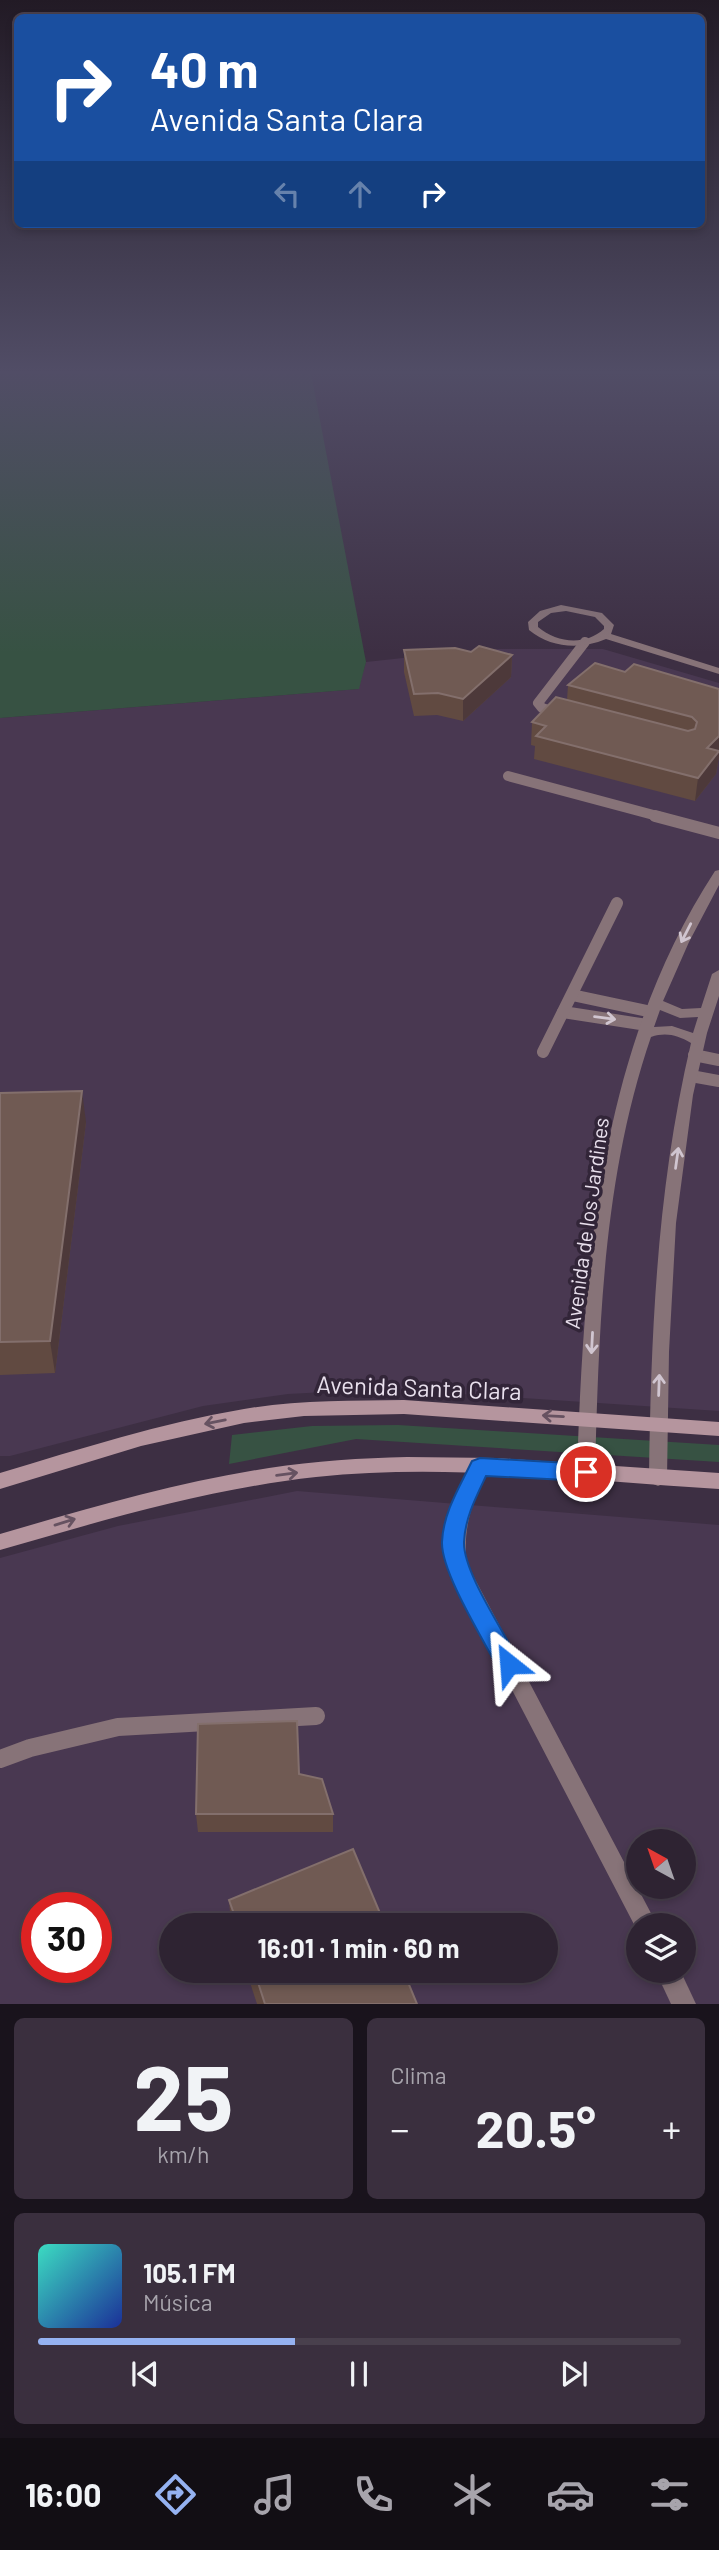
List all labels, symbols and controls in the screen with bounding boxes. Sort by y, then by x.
text: 40 m [150,39,258,98]
icon: right [35,42,126,133]
text: Avenida Santa Clara [150,99,424,137]
icon: left [268,175,306,213]
icon: ahead [341,175,379,213]
icon: right [414,175,452,213]
one-way arrow [679,923,693,943]
one-way arrow [593,1012,616,1025]
street label: Avenida de los Jardines [559,1116,613,1330]
one-way arrow [671,1147,684,1170]
one-way arrow [585,1331,598,1354]
street label: Avenida Santa Clara [316,1369,522,1405]
one-way arrow [652,1374,666,1397]
one-way arrow [542,1409,565,1422]
one-way arrow [204,1415,227,1429]
pin [556,1442,616,1502]
icon: arrive [567,1453,605,1491]
one-way arrow [276,1467,298,1480]
one-way arrow [54,1515,76,1528]
position arrow [472,1627,546,1701]
north arrow [626,1829,696,1899]
map controls [626,1829,696,1983]
speed limit sign: 30 [21,1892,112,1983]
button: layers [626,1913,696,1983]
text: 16:01 · 1 min · 60 m [257,1932,460,1963]
text: 25 [133,2040,233,2149]
text: Clima [391,2061,446,2089]
text: 20.5° [476,2096,596,2158]
text: − [391,2105,410,2151]
text: + [662,2105,681,2151]
text: km/h [157,2140,209,2168]
text: 105.1 FM [143,2257,236,2288]
text: Música [143,2288,212,2316]
icon: previous [126,2355,164,2393]
icon: pause [340,2355,378,2393]
icon: next [555,2355,593,2393]
icon: directions [151,2470,200,2519]
icon: music [250,2470,299,2519]
icon: phone [349,2470,398,2519]
icon: climate [448,2470,497,2519]
icon: car [546,2470,595,2519]
icon: filters [645,2470,694,2519]
text: 16:00 [25,2475,102,2513]

